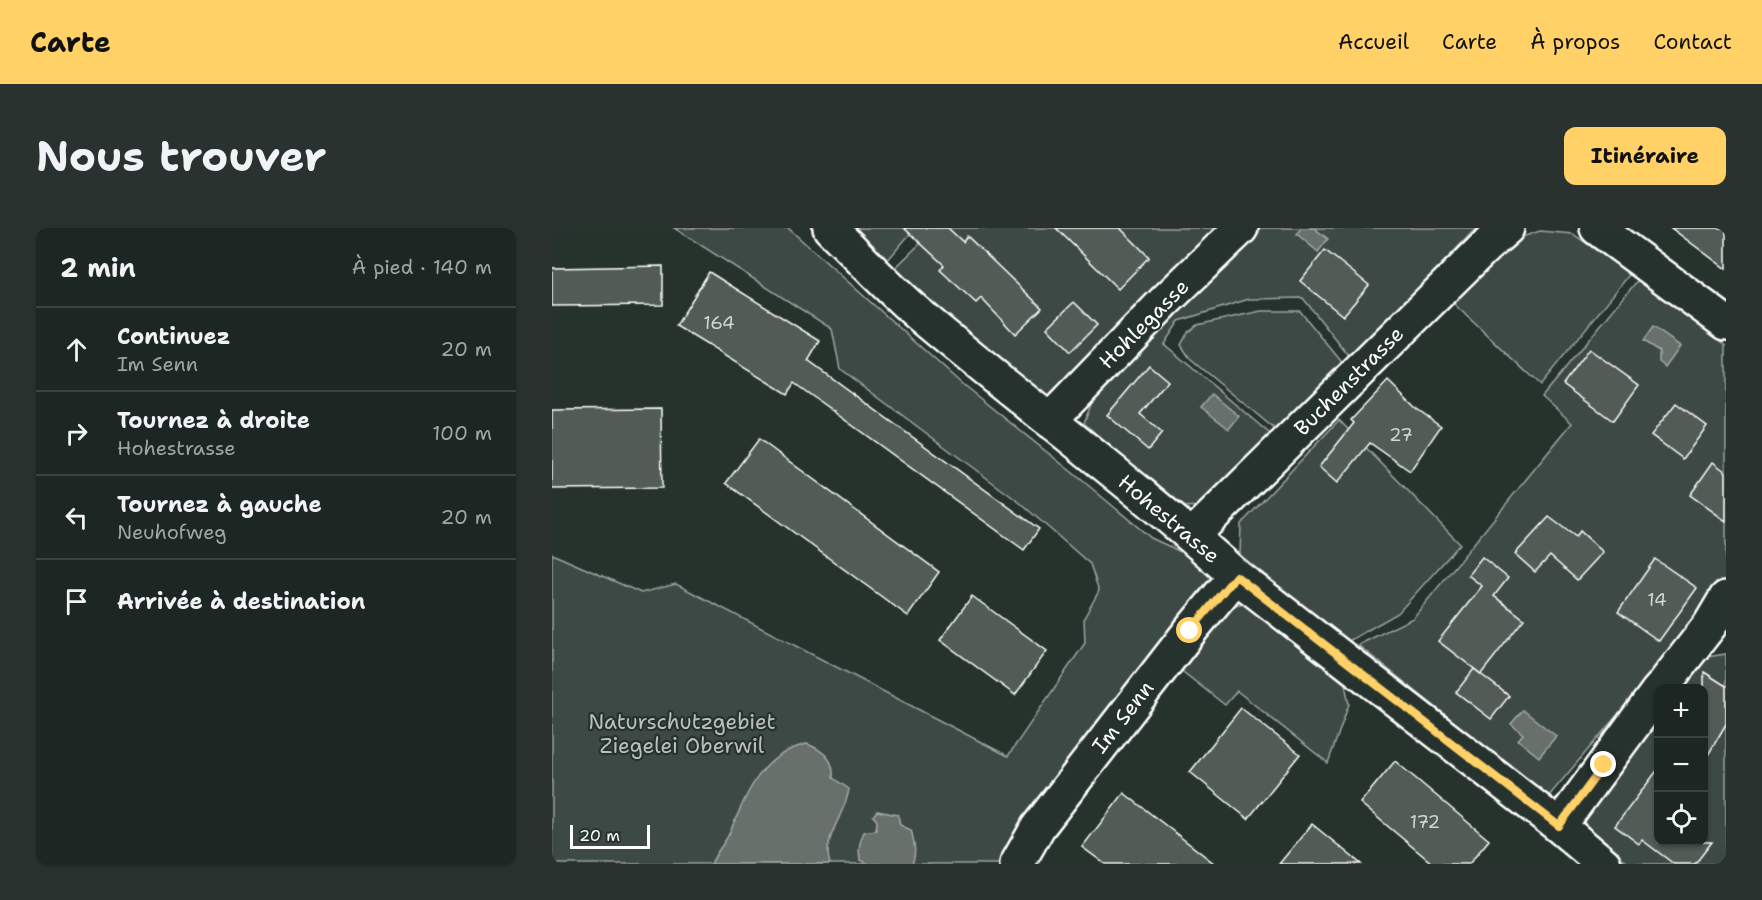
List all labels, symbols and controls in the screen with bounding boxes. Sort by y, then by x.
text: Carte [30,23,111,61]
text: Accueil [1338,28,1409,56]
text: Carte [1442,28,1497,56]
text: À propos [1530,28,1620,56]
text: Contact [1653,28,1732,56]
button: Itinéraire [1564,127,1726,185]
text: Nous trouver [36,128,326,184]
text: 2 min [60,250,136,285]
text: À pied · 140 m [352,254,492,280]
street label: Hohlegasse [1093,273,1195,375]
house number: 164 [703,311,735,335]
street label: Buchenstrasse [1288,320,1410,442]
text: Continuez [117,322,230,351]
icon: ahead [60,333,93,366]
text: 20 m [441,336,492,362]
text: Im Senn [117,351,198,377]
text: Tournez à droite [117,406,310,435]
icon: right [60,417,93,450]
text: 100 m [432,420,492,446]
house number: 27 [1389,423,1413,447]
text: Hohestrasse [117,435,236,461]
street label: Hohestrasse [1112,468,1226,570]
text: Tournez à gauche [117,490,322,519]
icon: left [60,501,93,534]
text: 20 m [441,504,492,530]
text: Neuhofweg [117,519,227,545]
icon: arrive [60,585,93,618]
text: Arrivée à destination [117,587,365,616]
house number: 14 [1647,588,1667,612]
route start [1176,617,1202,643]
street label: Im Senn [1086,675,1160,759]
map controls [1654,684,1708,846]
button: + [1654,684,1708,738]
park label: Naturschutzgebiet Ziegelei Oberwil [588,708,776,760]
button: − [1654,738,1708,792]
route end [1590,751,1616,777]
button: locate [1654,792,1708,846]
house number: 172 [1410,810,1440,834]
scale bar [570,822,650,850]
text: 20 m [579,825,620,846]

